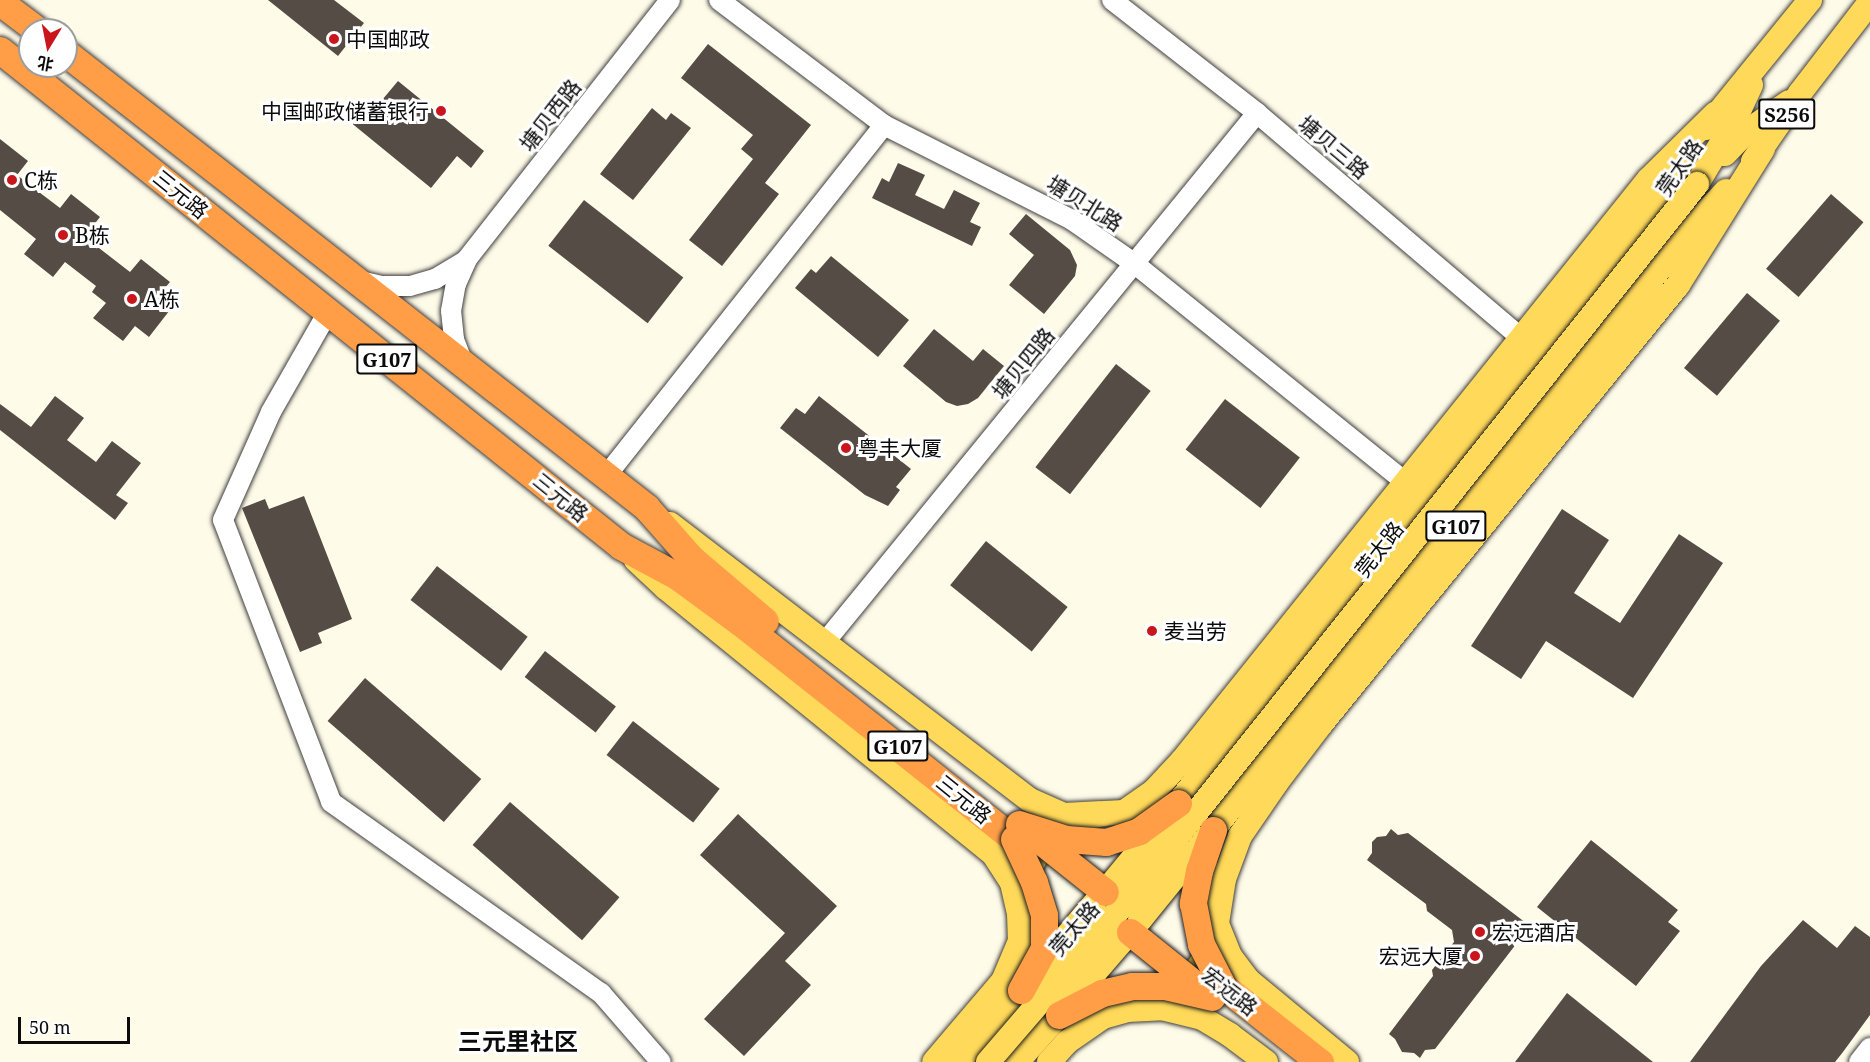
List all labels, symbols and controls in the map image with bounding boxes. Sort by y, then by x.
north arrow [18,18,78,78]
place label: 中国邮政 [346,26,430,52]
marker: 中国邮政 [327,32,341,46]
text: 北 [35,52,55,76]
street label: 塘贝西路 [514,74,586,156]
road number: S256 [1757,97,1817,131]
place label: 中国邮政储蓄银行 [261,98,429,124]
marker: 中国邮政储蓄银行 [434,104,448,118]
street label: 塘贝三路 [1294,110,1374,184]
street label: 莞太路 [1651,134,1707,200]
street label: 三元路 [149,164,213,224]
place label: C栋 [24,167,58,193]
street label: 塘贝北路 [1043,170,1127,236]
marker: C栋 [5,173,19,187]
place label: B栋 [75,222,110,248]
marker: B栋 [56,228,70,242]
place label: A栋 [144,286,180,312]
marker: A栋 [125,292,139,306]
street label: 塘贝四路 [987,322,1059,404]
road number: G107 [356,342,418,376]
place label: 粤丰大厦 [858,435,942,461]
marker: 粤丰大厦 [839,441,853,455]
street label: 三元路 [529,467,593,527]
road number: G107 [1424,509,1488,543]
street label: 莞太路 [1350,516,1408,582]
place label: 麦当劳 [1164,618,1227,644]
marker: 麦当劳 [1145,624,1159,638]
road number: G107 [866,729,930,763]
street label: 三元路 [932,769,996,829]
street label: 莞太路 [1044,896,1104,960]
place label: 宏远酒店 [1492,919,1576,945]
marker: 宏远酒店 [1473,925,1487,939]
place label: 宏远大厦 [1379,943,1463,969]
marker: 宏远大厦 [1468,949,1482,963]
street label: 宏远路 [1197,962,1263,1020]
scale bar [21,1005,134,1043]
text: 50 m [29,1015,71,1039]
district label: 三元里社区 [458,1027,578,1055]

